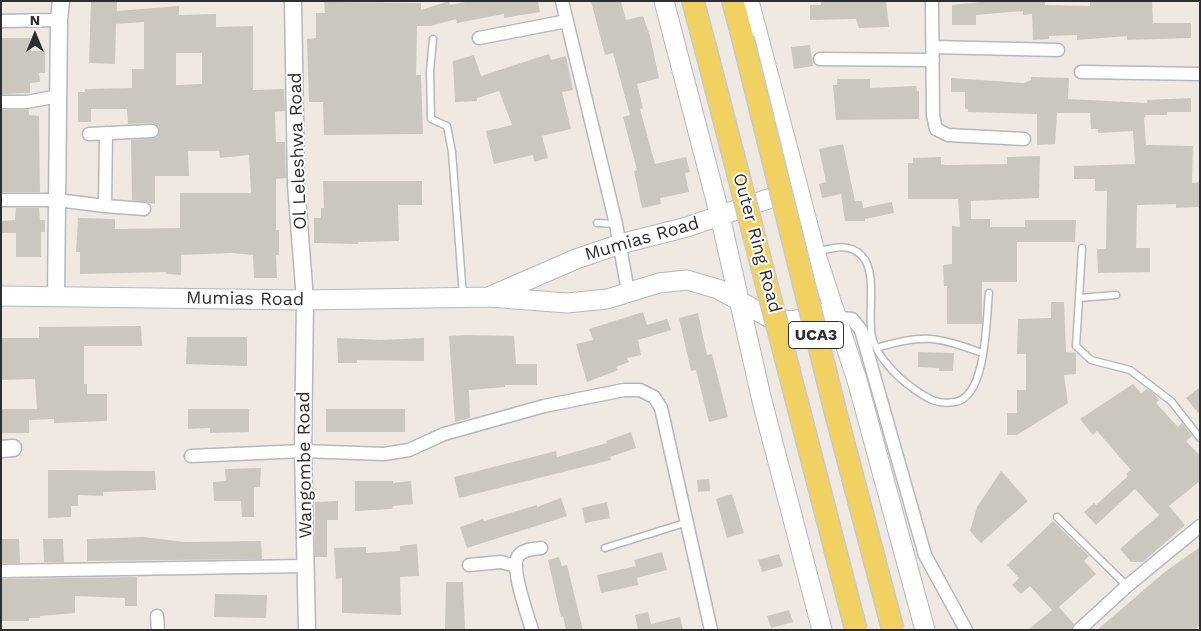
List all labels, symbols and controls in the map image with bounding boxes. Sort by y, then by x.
north arrow [10,10,60,60]
text: N [30,12,40,28]
street label: Ol Leleshwa Road [284,72,312,230]
street label: Outer Ring Road [728,171,786,315]
street label: Mumias Road [582,212,702,266]
street label: Mumias Road [186,287,304,311]
road number: UCA3 [788,322,844,348]
street label: Wangombe Road [293,391,317,539]

